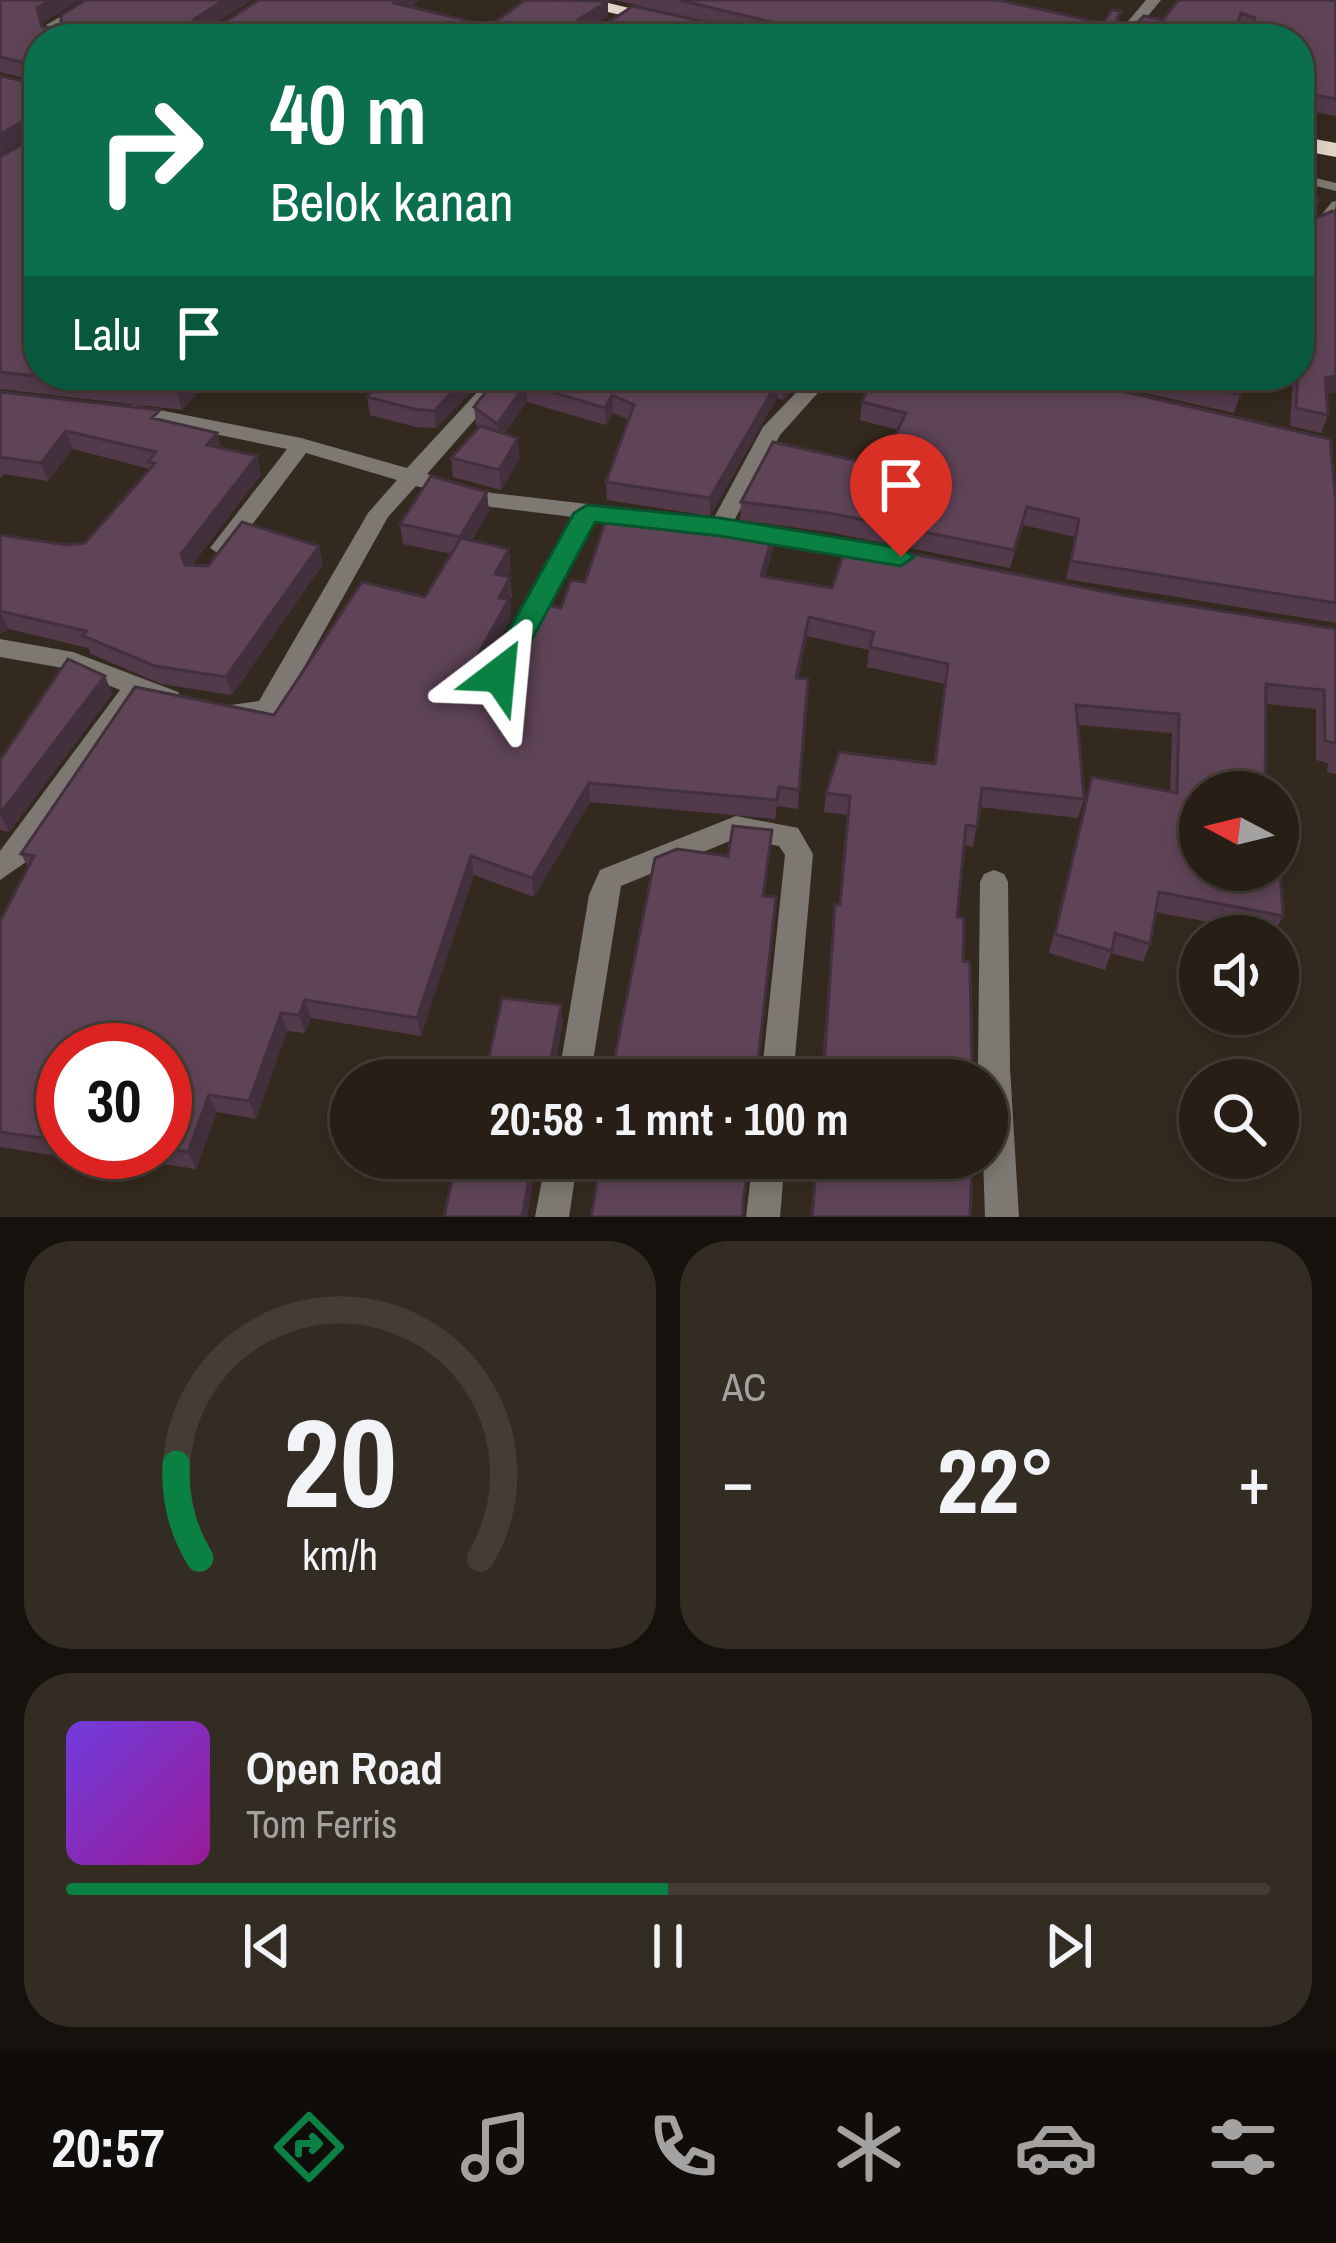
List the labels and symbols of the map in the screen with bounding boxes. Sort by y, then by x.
pin [850,434,952,557]
position arrow [436,612,562,738]
north arrow [1179,771,1299,891]
speed limit sign: 30 [36,1023,192,1179]

